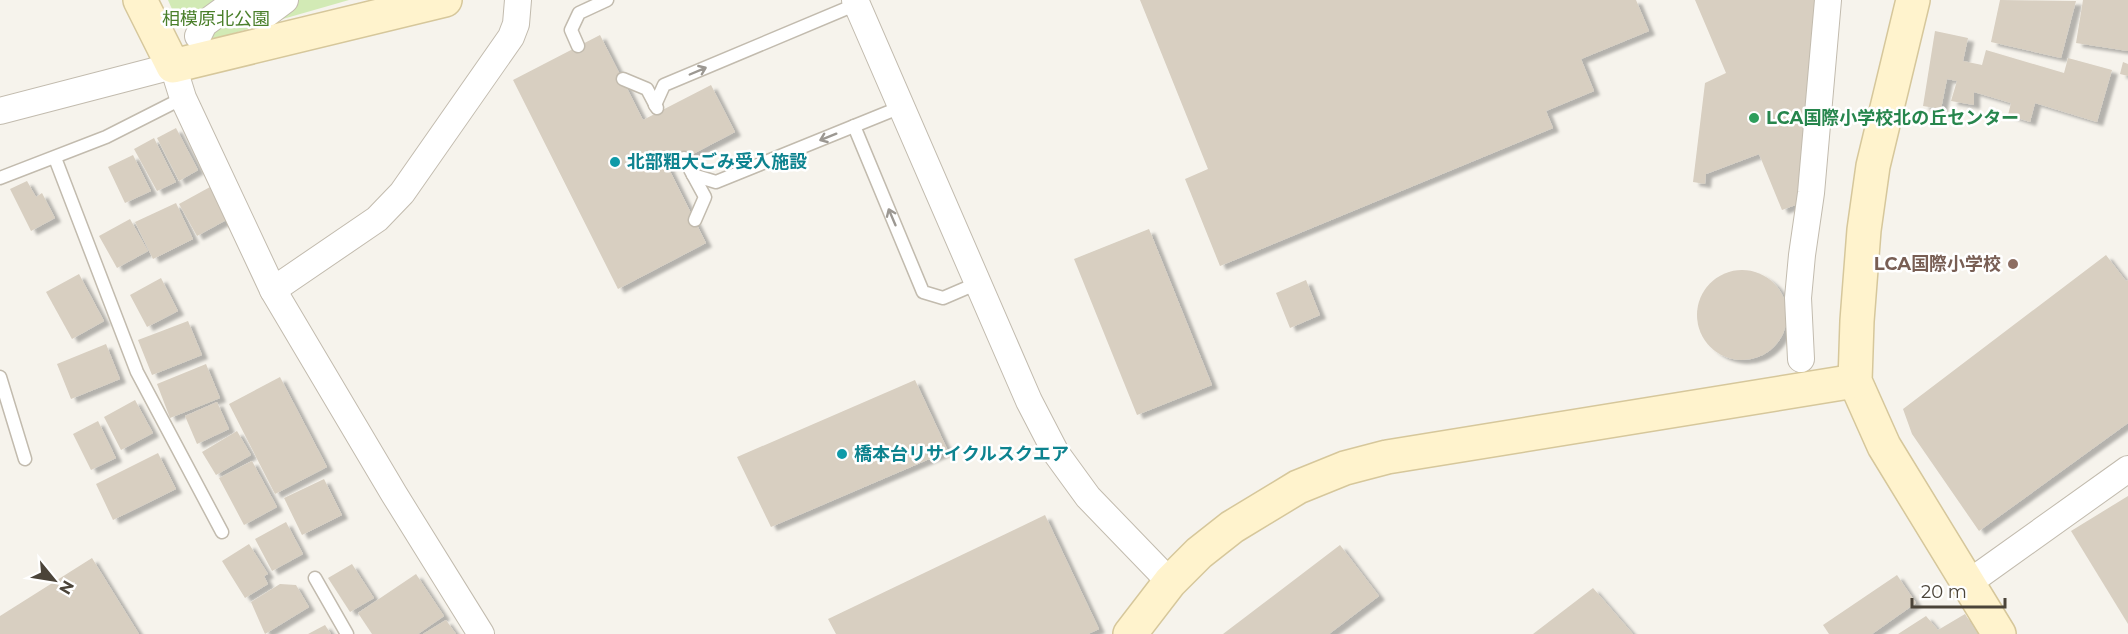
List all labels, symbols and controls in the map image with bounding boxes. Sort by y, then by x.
park label: 相模原北公園 [162,8,270,30]
one-way arrow [688,65,707,76]
place label: LCA国際小学校北の丘センター [1766,107,2019,129]
marker: LCA国際小学校北の丘センター [1747,111,1761,125]
one-way arrow [819,132,837,143]
place label: 北部粗大ごみ受入施設 [627,151,807,173]
marker: 北部粗大ごみ受入施設 [608,155,622,169]
one-way arrow [885,208,896,226]
place label: LCA国際小学校 [1874,253,2001,275]
marker: LCA国際小学校 [2006,257,2020,271]
place label: 橋本台リサイクルスクエア [854,443,1069,465]
marker: 橋本台リサイクルスクエア [835,447,849,461]
north arrow [24,550,84,610]
scale bar [1912,571,2005,609]
text: N [55,577,78,598]
text: 20 m [1921,581,1967,603]

